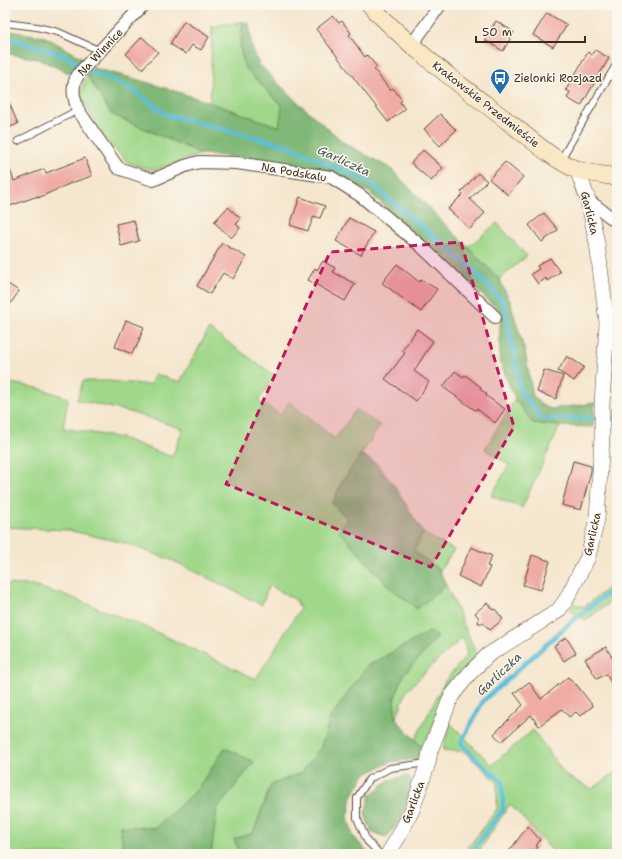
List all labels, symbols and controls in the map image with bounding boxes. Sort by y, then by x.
scale bar [476,18,585,44]
text: 50 m [482,24,512,40]
street label: Na Winnice [74,25,126,79]
street label: Krakowskie Przedmieście [429,58,542,151]
bus stop icon: Zielonki Rozjazd [489,67,511,95]
place label: Zielonki Rozjazd [514,71,602,86]
water label: Garliczka [315,142,373,180]
street label: Na Podskalu [260,159,328,186]
street label: Garlicka [577,190,602,237]
street label: Garlicka [580,511,605,557]
water label: Garliczka [473,649,525,699]
street label: Garlicka [399,779,428,826]

